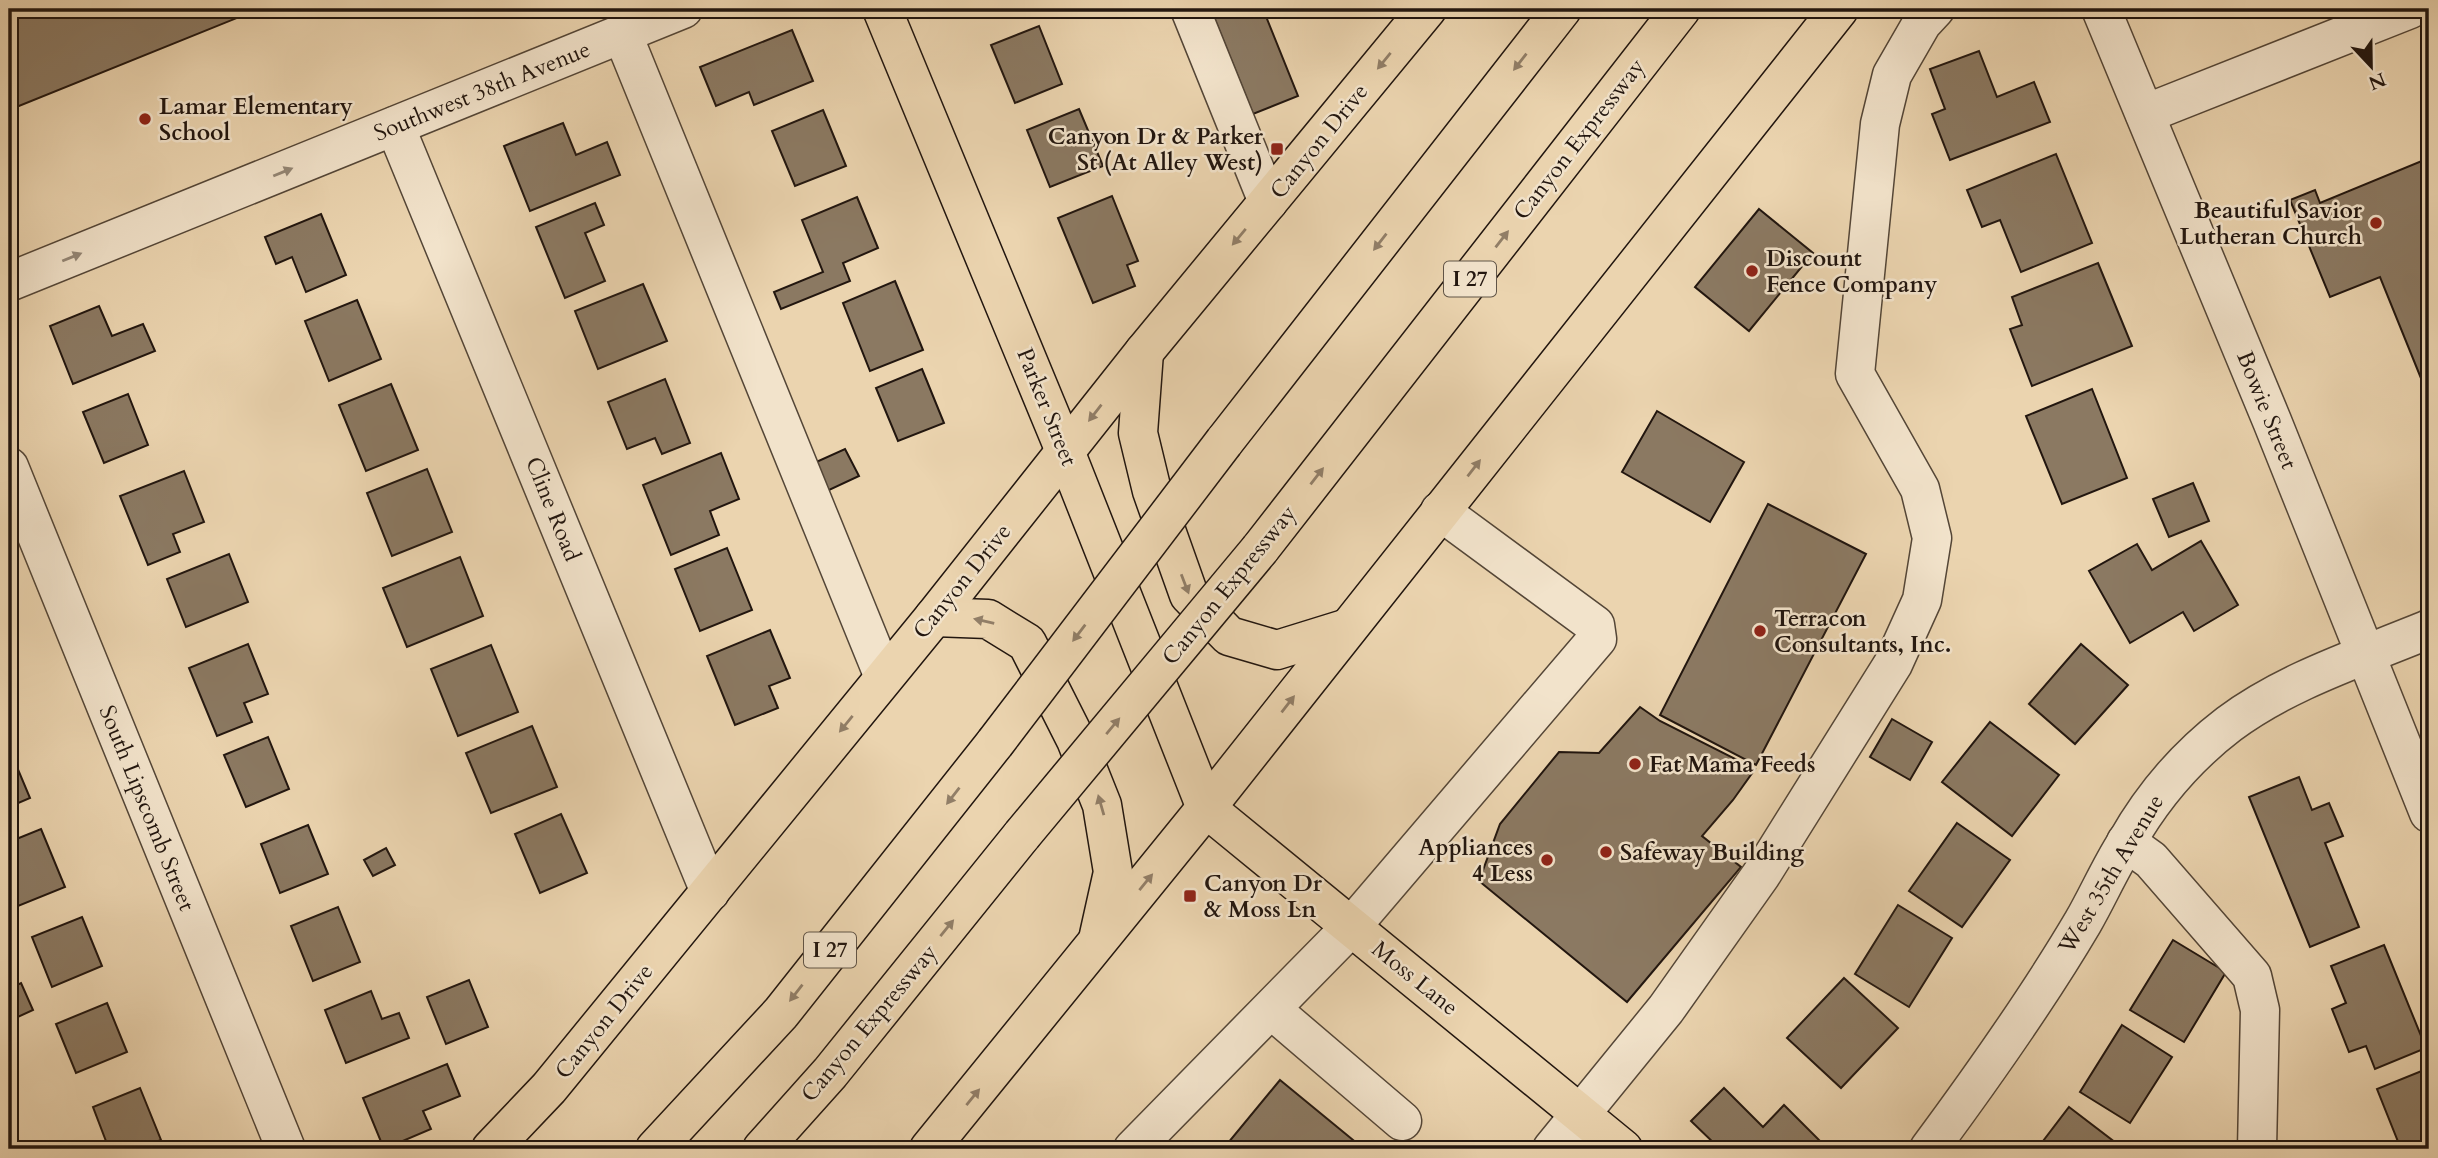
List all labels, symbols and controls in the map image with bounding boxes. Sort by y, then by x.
north arrow [2336,32,2406,102]
street label: Southwest 38th Avenue [369,33,595,149]
street label: Canyon Expressway [1506,52,1652,226]
one-way arrow [1377,53,1392,70]
one-way arrow [1512,53,1527,71]
text: N [2364,66,2390,96]
street label: Canyon Drive [1263,77,1375,205]
place label: Lamar Elementary School [159,91,353,148]
marker: Lamar Elementary School [137,111,153,127]
place label: Canyon Dr & Parker St (At Alley West) [1048,121,1264,178]
marker: Canyon Dr & Parker St (At Alley West) [1269,141,1285,157]
one-way arrow [273,166,294,177]
place label: Beautiful Savior Lutheran Church [2179,195,2363,252]
marker: Beautiful Savior Lutheran Church [2368,215,2384,231]
one-way arrow [1232,228,1247,245]
one-way arrow [1494,230,1509,248]
one-way arrow [1374,233,1388,251]
place label: Discount Fence Company [1766,243,1937,300]
one-way arrow [62,251,83,262]
road number: I 27 [1444,262,1496,296]
marker: Discount Fence Company [1744,263,1760,279]
street label: Parker Street [1009,343,1085,471]
street label: Bowie Street [2229,346,2305,474]
one-way arrow [1088,404,1103,422]
street label: Cline Road [518,452,588,567]
one-way arrow [1467,459,1482,477]
one-way arrow [1309,467,1324,485]
street label: Canyon Expressway [1155,499,1303,671]
street label: Canyon Drive [906,517,1018,645]
one-way arrow [1180,573,1191,594]
place label: Terracon Consultants, Inc. [1774,603,1952,660]
one-way arrow [973,616,995,627]
marker: Terracon Consultants, Inc. [1752,623,1768,639]
one-way arrow [1072,624,1086,642]
one-way arrow [1281,695,1295,713]
street label: South Lipscomb Street [92,701,202,915]
one-way arrow [839,716,854,733]
one-way arrow [1105,717,1120,734]
place label: Fat Mama Feeds [1649,749,1815,780]
marker: Fat Mama Feeds [1627,756,1643,772]
one-way arrow [945,787,960,805]
street label: West 35th Avenue [2051,788,2171,961]
one-way arrow [1095,793,1106,815]
place label: Appliances 4 Less [1418,832,1533,889]
place label: Safeway Building [1620,837,1804,868]
marker: Safeway Building [1598,844,1614,860]
marker: Appliances 4 Less [1539,852,1555,868]
place label: Canyon Dr & Moss Ln [1204,868,1323,925]
one-way arrow [1138,873,1153,890]
marker: Canyon Dr & Moss Ln [1182,888,1198,904]
one-way arrow [939,919,954,936]
road number: I 27 [804,932,856,968]
street label: Moss Lane [1365,934,1465,1022]
street label: Canyon Expressway [794,938,944,1108]
street label: Canyon Drive [548,957,660,1085]
one-way arrow [788,984,803,1002]
one-way arrow [965,1089,980,1107]

